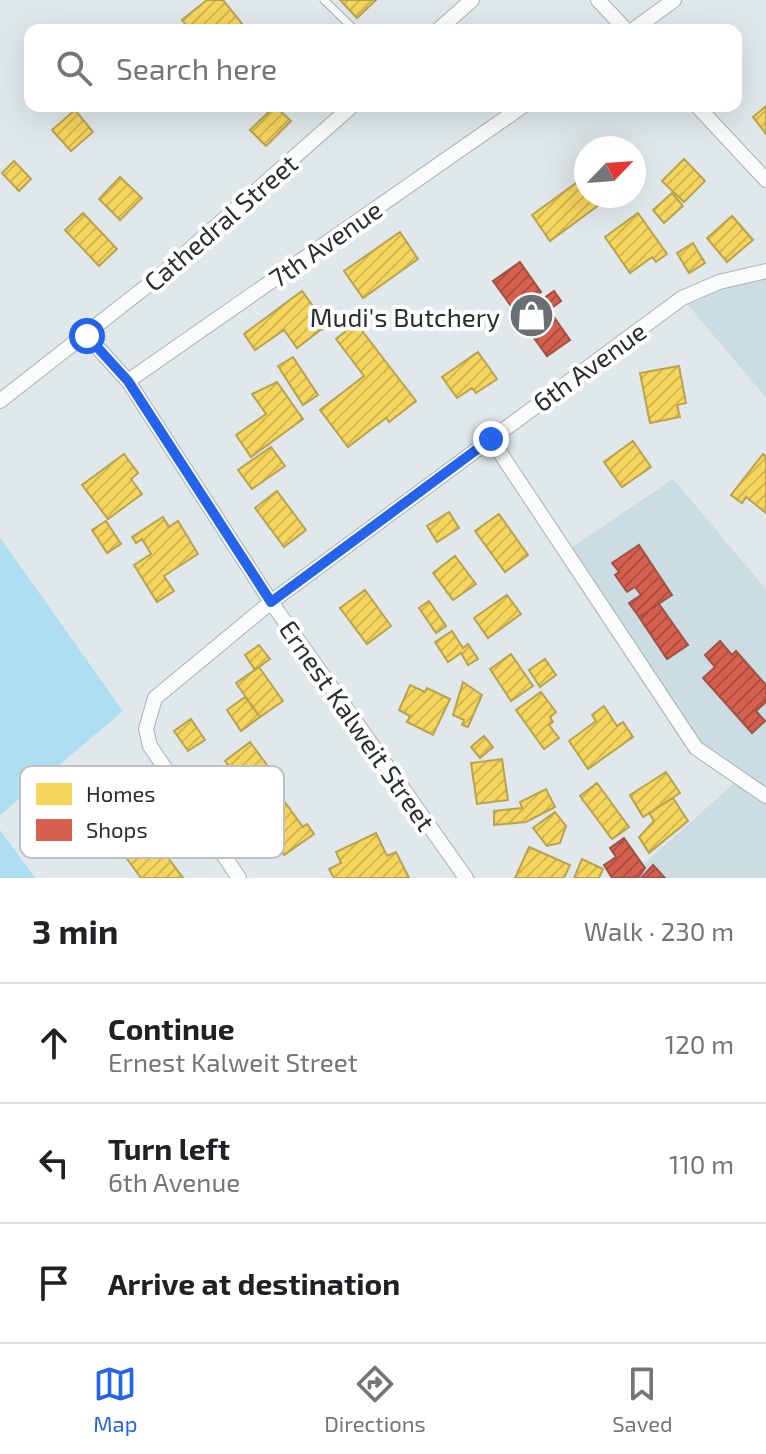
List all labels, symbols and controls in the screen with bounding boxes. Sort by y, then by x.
search box [24,24,742,112]
icon: search [52,46,96,90]
text: Search here [116,50,277,86]
north arrow [574,136,646,208]
street label: Cathedral Street [137,147,303,297]
street label: 7th Avenue [263,193,387,293]
shop icon: Mudi's Butchery [507,292,555,340]
place label: Mudi's Butchery [310,301,500,332]
street label: 6th Avenue [526,315,652,417]
route start [69,318,105,354]
route end [473,421,509,457]
street label: Ernest Kalweit Street [274,614,442,836]
legend [20,766,284,858]
text: Homes [86,780,155,806]
text: Shops [86,816,148,842]
text: 3 min [32,910,118,951]
text: Walk · 230 m [584,915,734,946]
text: Continue [108,1010,235,1046]
icon: ahead [32,1021,76,1065]
text: 120 m [665,1028,734,1059]
text: Ernest Kalweit Street [108,1046,358,1077]
text: Turn left [108,1130,230,1166]
icon: left [32,1141,76,1185]
text: 110 m [669,1148,734,1179]
text: 6th Avenue [108,1166,240,1197]
icon: arrive [32,1261,76,1305]
text: Arrive at destination [108,1265,400,1301]
tab: Map [93,1362,137,1436]
tab: Directions [324,1362,426,1436]
tab: Saved [612,1362,673,1436]

